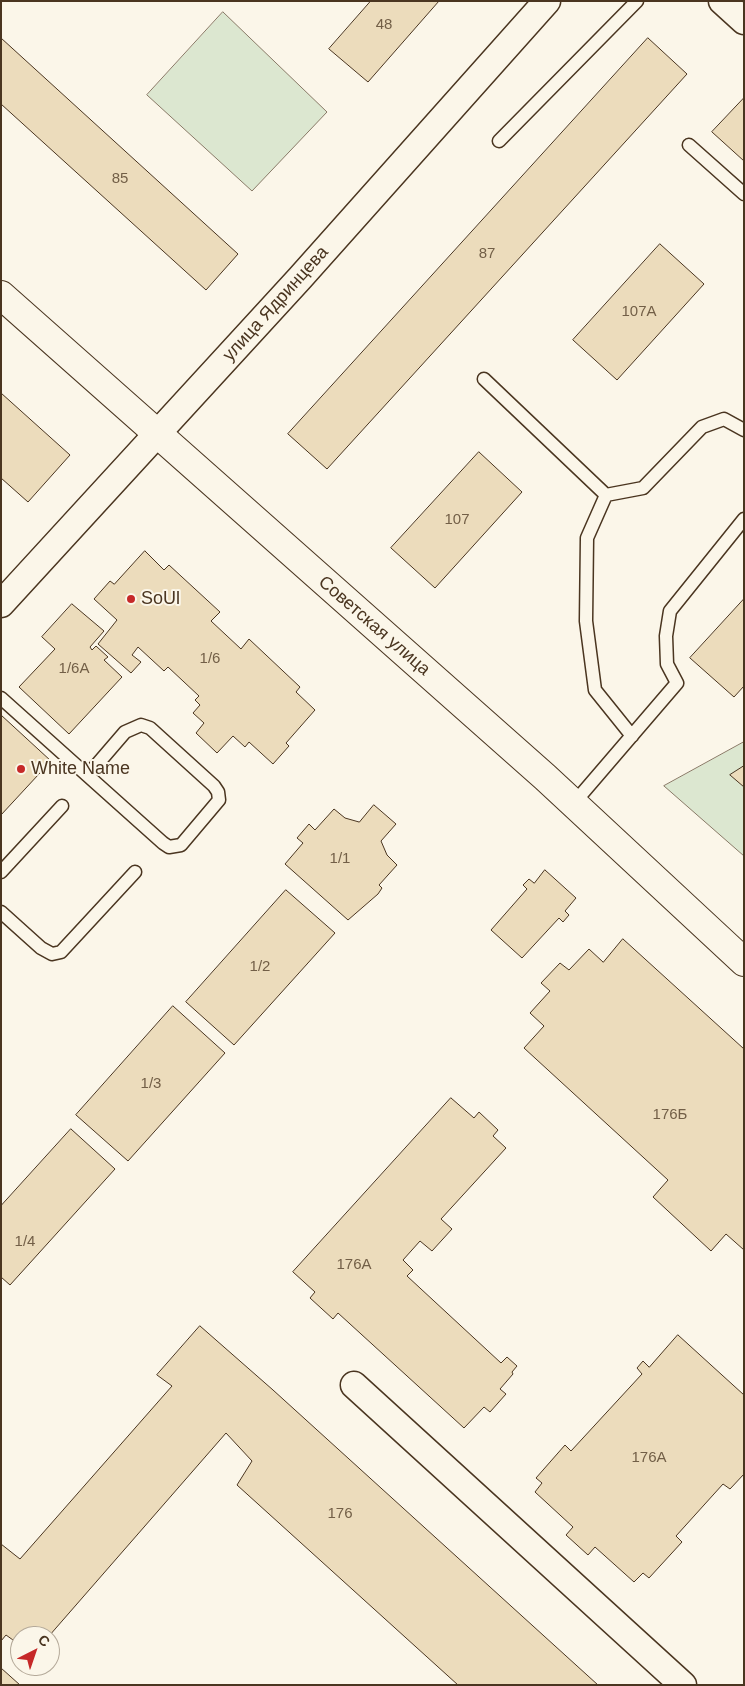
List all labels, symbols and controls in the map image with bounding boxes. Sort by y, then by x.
house number: 48 [376,16,392,34]
house number: 85 [112,170,128,188]
street label: улица Ядринцева [219,242,333,366]
house number: 87 [479,245,495,263]
house number: 107А [621,303,657,321]
house number: 107 [444,511,470,529]
street label: Советская улица [314,571,434,681]
place label: SoUl [141,588,180,610]
marker: SoUl [125,593,137,605]
house number: 1/6 [200,650,220,668]
house number: 1/6А [59,660,89,678]
place label: White Name [31,758,130,780]
marker: White Name [15,763,27,775]
house number: 1/1 [330,850,350,868]
house number: 1/2 [250,958,270,976]
house number: 1/3 [141,1075,161,1093]
house number: 176Б [653,1106,687,1124]
house number: 1/4 [15,1233,35,1251]
house number: 176А [336,1256,372,1274]
house number: 176А [631,1449,667,1467]
house number: 176 [327,1505,353,1523]
north arrow [10,1626,60,1676]
text: С [35,1631,53,1650]

